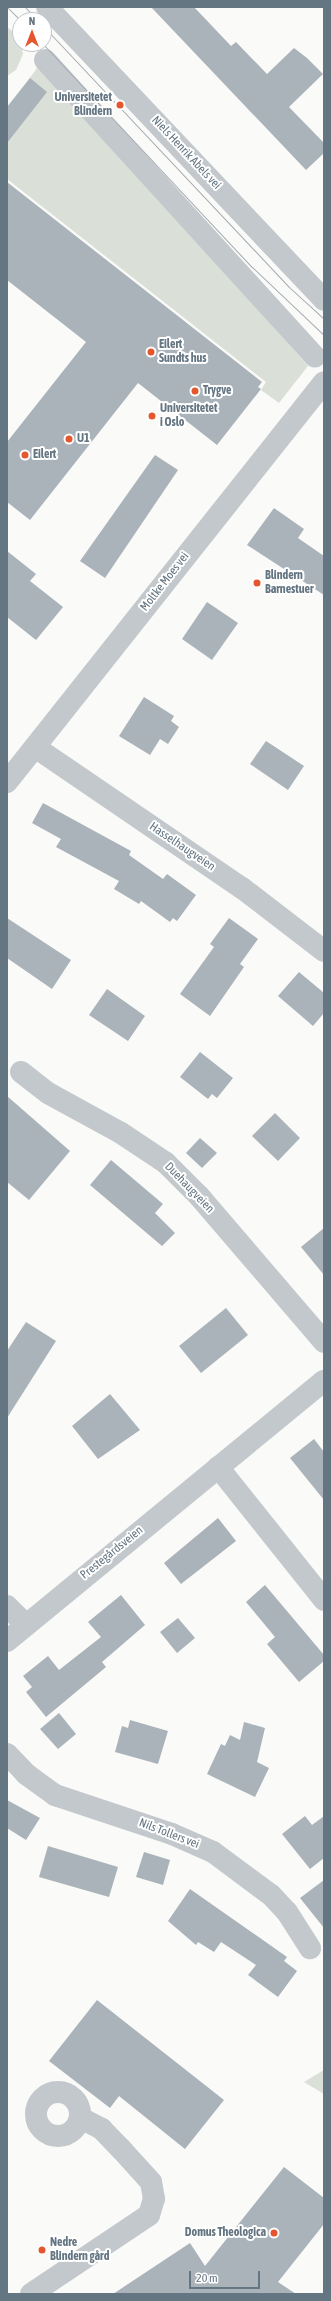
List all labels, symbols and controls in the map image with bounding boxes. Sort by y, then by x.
north arrow [12,12,52,52]
text: N [29,15,35,27]
place label: Universitetet Blindern [55,91,112,119]
marker: Universitetet Blindern [115,100,125,110]
street label: Niels Henrik Abels vei [148,113,224,193]
place label: Eilert Sundts hus [159,338,207,366]
marker: Eilert Sundts hus [146,347,156,357]
place label: Trygve [203,384,231,398]
marker: Trygve [190,386,200,396]
place label: Universitetet i Oslo [160,402,217,430]
marker: Universitetet i Oslo [147,411,157,421]
place label: U1 [77,432,90,446]
marker: U1 [64,434,74,444]
place label: Eilert [33,448,56,462]
marker: Eilert [20,450,30,460]
street label: Moltke Moes vei [138,550,192,614]
place label: Blindern Barnestuer [265,569,314,597]
marker: Blindern Barnestuer [252,578,262,588]
street label: Hasselhaugveien [146,820,218,874]
street label: Duehaugveien [161,1160,217,1216]
street label: Prestegårdsveien [78,1523,146,1583]
street label: Nils Tollers vei [137,1816,201,1852]
place label: Domus Theologica [185,2226,266,2240]
marker: Domus Theologica [269,2228,279,2238]
place label: Nedre Blindern gård [50,2236,109,2264]
marker: Nedre Blindern gård [37,2245,47,2255]
scale bar [191,2263,262,2289]
text: 20 m [196,2271,218,2285]

